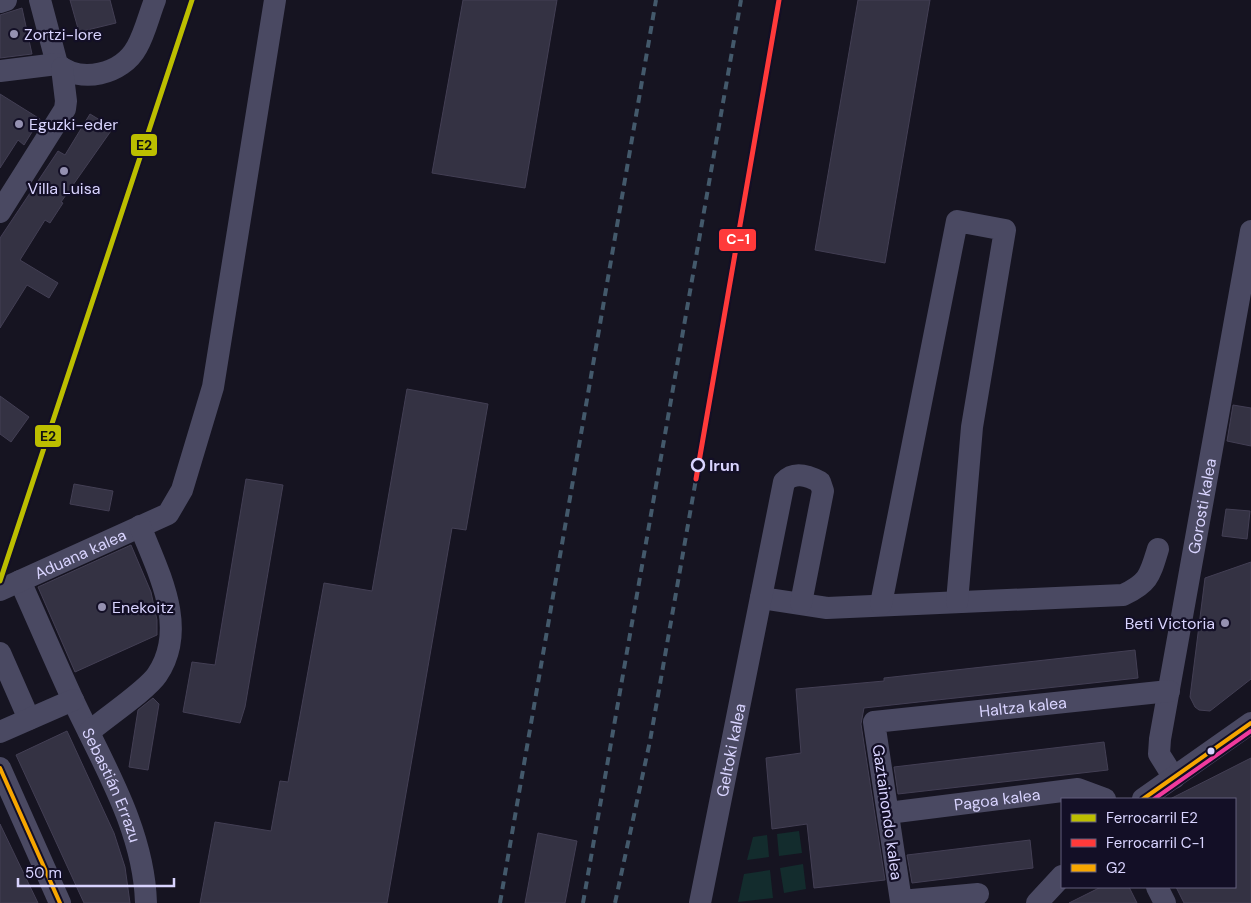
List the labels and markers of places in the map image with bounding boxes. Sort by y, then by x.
place label: Zortzi-lore [24,24,102,45]
marker: Zortzi-lore [8,28,20,40]
place label: Eguzki-eder [29,114,118,135]
marker: Eguzki-eder [13,118,25,130]
marker: Villa Luisa [58,165,70,177]
place label: Villa Luisa [28,178,100,199]
place label: Irun [709,455,740,476]
marker: Irun [691,458,705,472]
place label: Enekoitz [112,597,174,618]
marker: Enekoitz [96,601,108,613]
place label: Beti Victoria [1125,613,1215,634]
marker: Beti Victoria [1219,617,1231,629]
unlabelled marker [1206,746,1216,756]

